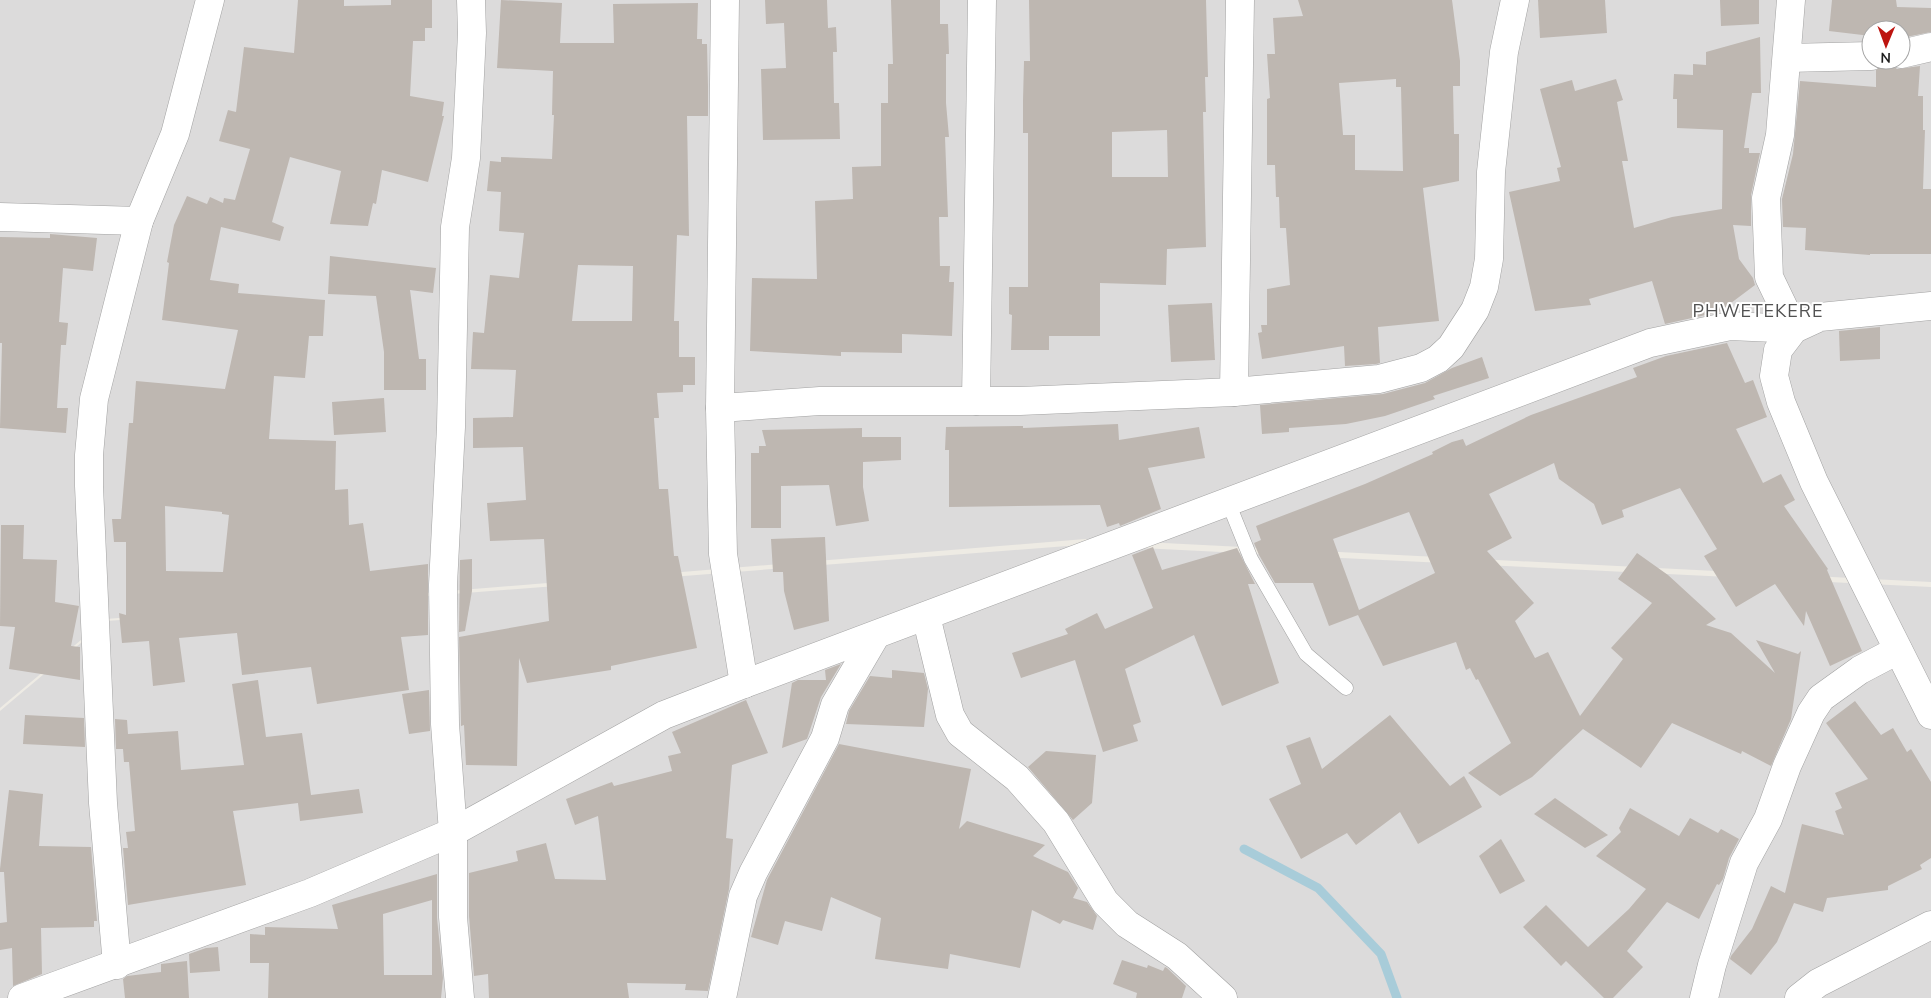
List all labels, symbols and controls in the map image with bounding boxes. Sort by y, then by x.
north arrow [1861,20,1911,70]
text: N [1880,48,1891,67]
district label: PHWETEKERE [1693,299,1823,323]

